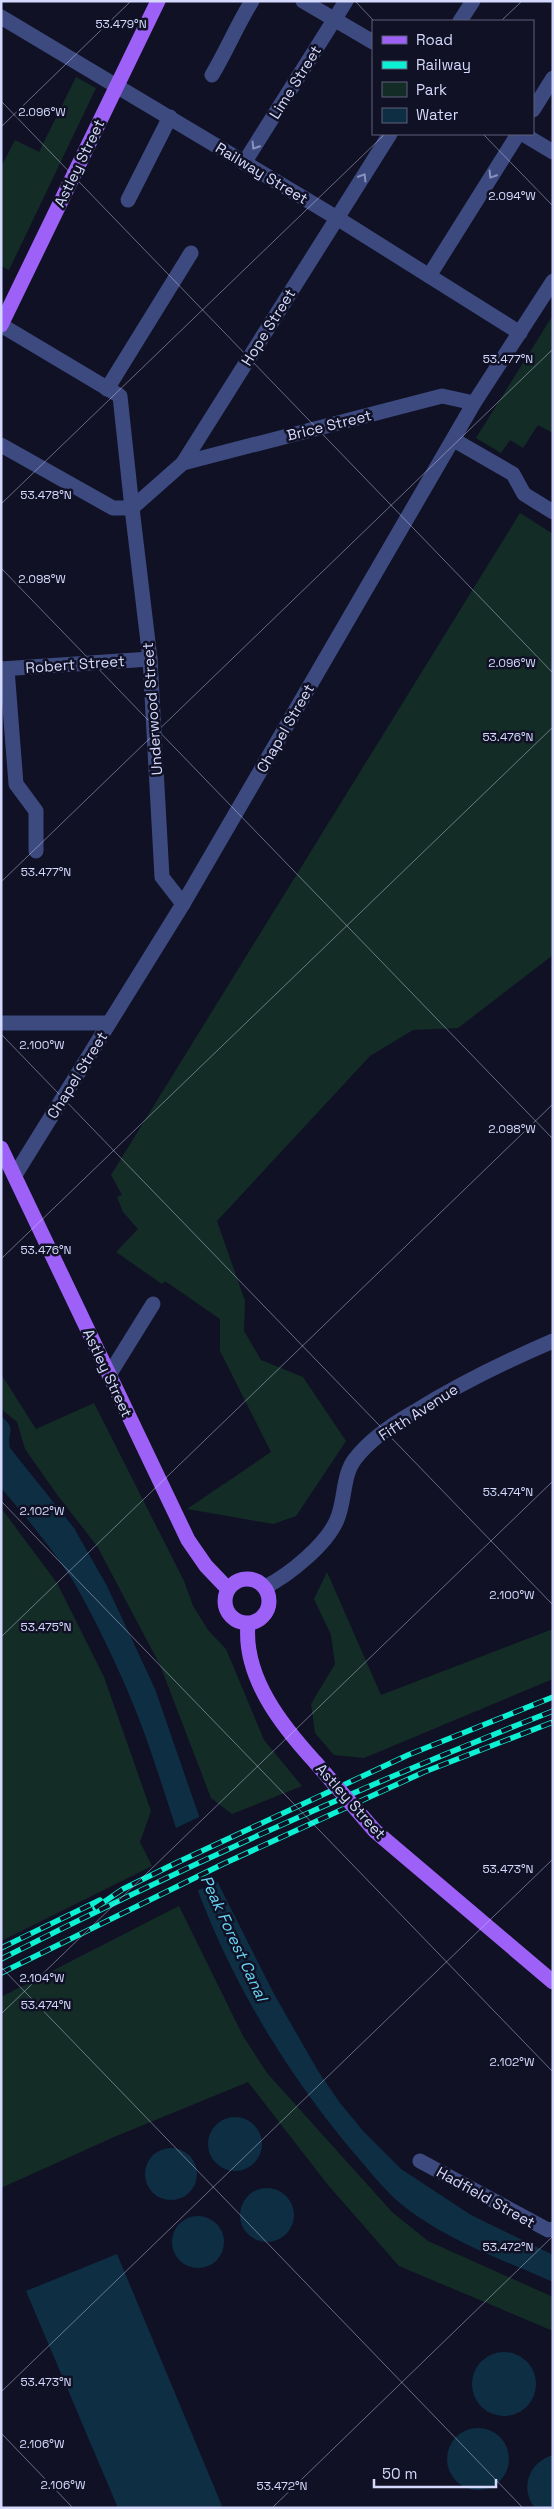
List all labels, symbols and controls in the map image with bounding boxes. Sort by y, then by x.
text: 53.479°N [95,16,147,32]
legend [372,20,534,135]
text: Road [416,30,453,49]
street label: Lime Street [265,42,325,122]
text: Railway [416,55,471,74]
text: Park [416,80,447,99]
text: 2.096°W [18,104,66,120]
text: Water [416,105,459,124]
street label: Astley Street [50,116,109,210]
street label: Railway Street [212,138,312,208]
one-way arrow [252,141,261,150]
one-way arrow [488,170,498,179]
one-way arrow [356,173,366,182]
text: 2.094°W [488,188,536,204]
street label: Hope Street [237,285,299,369]
text: 53.477°N [483,351,533,367]
street label: Brice Street [285,405,373,445]
text: 53.478°N [20,487,72,503]
text: 2.098°W [18,571,66,587]
street label: Underwood Street [138,642,166,776]
street label: Robert Street [25,651,125,677]
text: 2.096°W [488,655,536,671]
street label: Chapel Street [252,680,318,776]
text: 53.476°N [482,729,534,745]
text: 53.477°N [21,864,71,880]
street label: Chapel Street [43,1028,111,1122]
text: 2.100°W [19,1037,65,1053]
text: 2.098°W [488,1121,536,1137]
text: 53.476°N [20,1242,72,1258]
street label: Astley Street [79,1326,137,1420]
street label: Fifth Avenue [375,1379,461,1445]
text: 53.474°N [483,1484,533,1500]
text: 2.102°W [20,1503,65,1519]
text: 2.100°W [489,1587,535,1603]
text: 53.475°N [20,1619,72,1635]
street label: Astley Street [312,1759,390,1843]
text: 53.473°N [482,1861,534,1877]
water label: Peak Forest Canal [196,1872,273,2006]
text: 2.104°W [19,1970,65,1986]
text: 53.474°N [21,1997,71,2013]
text: 2.102°W [490,2054,535,2070]
street label: Hadfield Street [433,2162,539,2232]
text: 53.472°N [482,2239,534,2255]
text: 53.473°N [20,2374,72,2390]
text: 2.106°W [20,2436,65,2452]
scale bar [374,2456,496,2488]
text: 50 m [382,2464,417,2483]
text: 2.106°W [41,2477,86,2493]
text: 53.472°N [256,2478,308,2494]

